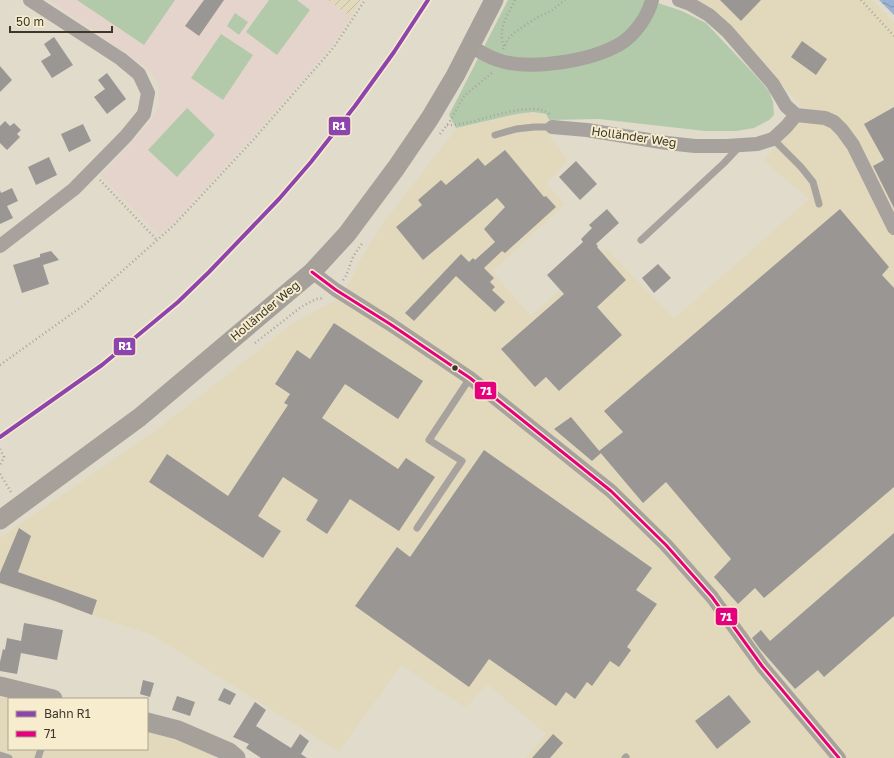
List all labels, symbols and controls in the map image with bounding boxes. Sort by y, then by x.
scale bar [10,8,112,34]
text: 50 m [16,14,44,29]
line badge: R1 [328,116,351,136]
text: R1 [332,119,346,132]
street label: Holländer Weg [591,123,677,150]
street label: Holländer Weg [227,277,302,344]
line badge: R1 [113,337,136,356]
text: R1 [118,339,132,352]
unlabelled marker [450,363,460,373]
line badge: 71 [474,381,497,400]
text: 71 [480,384,492,397]
line badge: 71 [715,607,738,626]
text: 71 [720,610,732,623]
legend [8,698,148,750]
text: Bahn R1 [44,706,91,721]
text: 71 [44,726,56,741]

